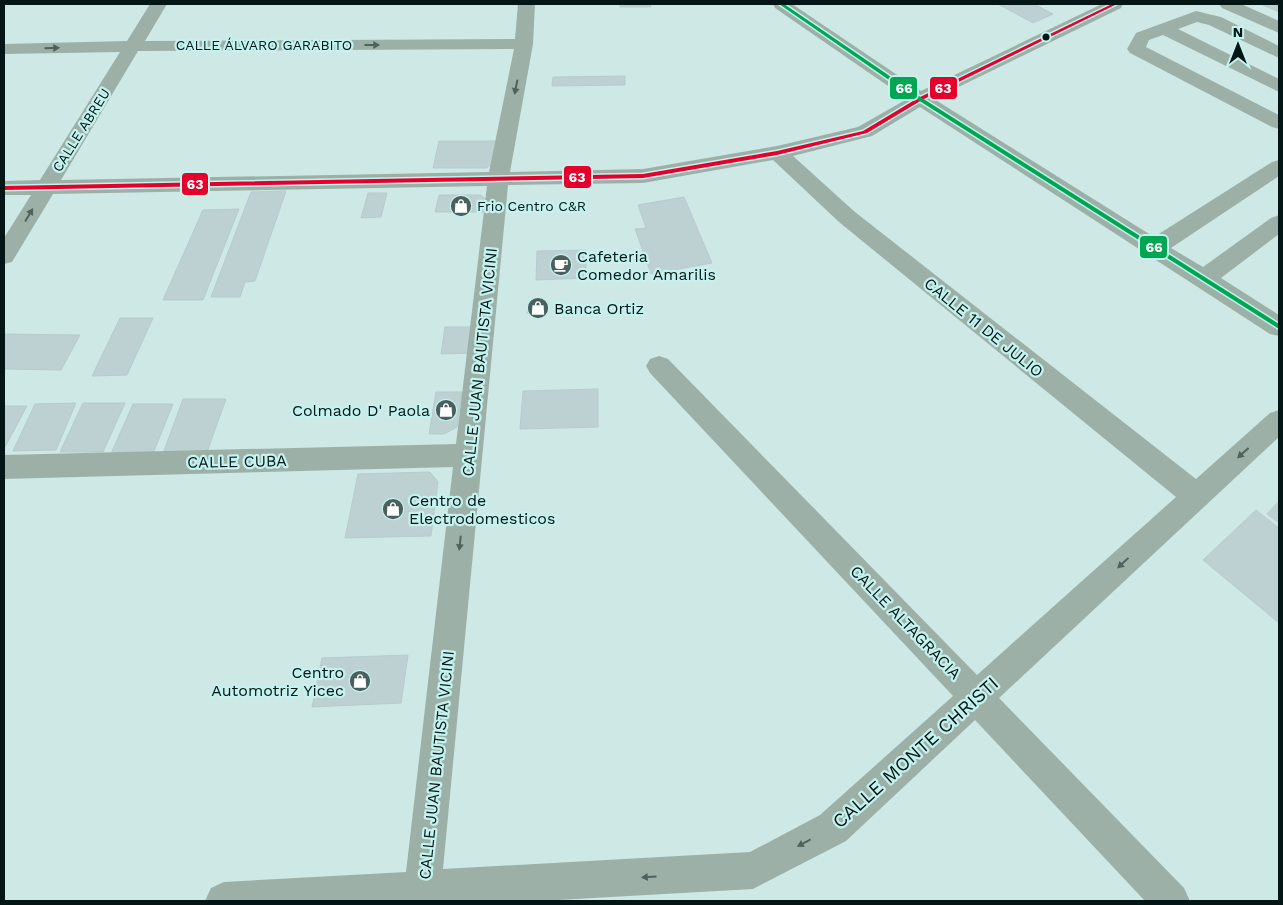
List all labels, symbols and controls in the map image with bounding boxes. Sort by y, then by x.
north arrow [1213,20,1263,70]
text: N [1233,24,1243,40]
unlabelled marker [1041,32,1051,42]
street label: CALLE ÁLVARO GARABITO [176,37,352,53]
one-way arrow [365,41,381,49]
one-way arrow [45,44,61,52]
line badge: 66 [889,76,918,100]
line badge: 63 [929,76,958,100]
one-way arrow [511,79,519,95]
text: 66 [895,80,913,96]
text: 63 [935,80,951,96]
street label: CALLE ABREU [49,85,113,175]
line badge: 63 [563,165,592,189]
text: 63 [569,169,585,185]
line badge: 63 [181,172,209,196]
text: 63 [187,176,203,192]
shop icon: Frio Centro C&R [449,194,473,218]
place label: Frio Centro C&R [477,198,586,214]
one-way arrow [24,208,33,221]
line badge: 66 [1139,235,1168,259]
text: 66 [1145,239,1163,255]
street label: CALLE JUAN BAUTISTA VICINI [458,247,501,477]
place label: Cafeteria Comedor Amarilis [577,247,716,284]
cafe icon: Cafeteria Comedor Amarilis [549,253,573,277]
street label: CALLE 11 DE JULIO [920,274,1047,381]
shop icon: Banca Ortiz [526,296,550,320]
place label: Banca Ortiz [554,299,644,318]
shop icon: Colmado D' Paola [434,398,458,422]
place label: Colmado D' Paola [292,401,430,420]
one-way arrow [1236,448,1249,459]
street label: CALLE CUBA [187,451,287,472]
place label: Centro de Electrodomesticos [409,491,555,528]
shop icon: Centro de Electrodomesticos [381,497,405,521]
one-way arrow [456,535,464,551]
one-way arrow [1117,557,1129,569]
street label: CALLE ALTAGRACIA [846,561,965,684]
street label: CALLE JUAN BAUTISTA VICINI [415,650,458,880]
place label: Centro Automotriz Yicec [211,663,344,700]
shop icon: Centro Automotriz Yicec [348,669,372,693]
street label: CALLE MONTE CHRISTI [828,672,1003,833]
one-way arrow [797,839,812,847]
one-way arrow [641,873,657,881]

